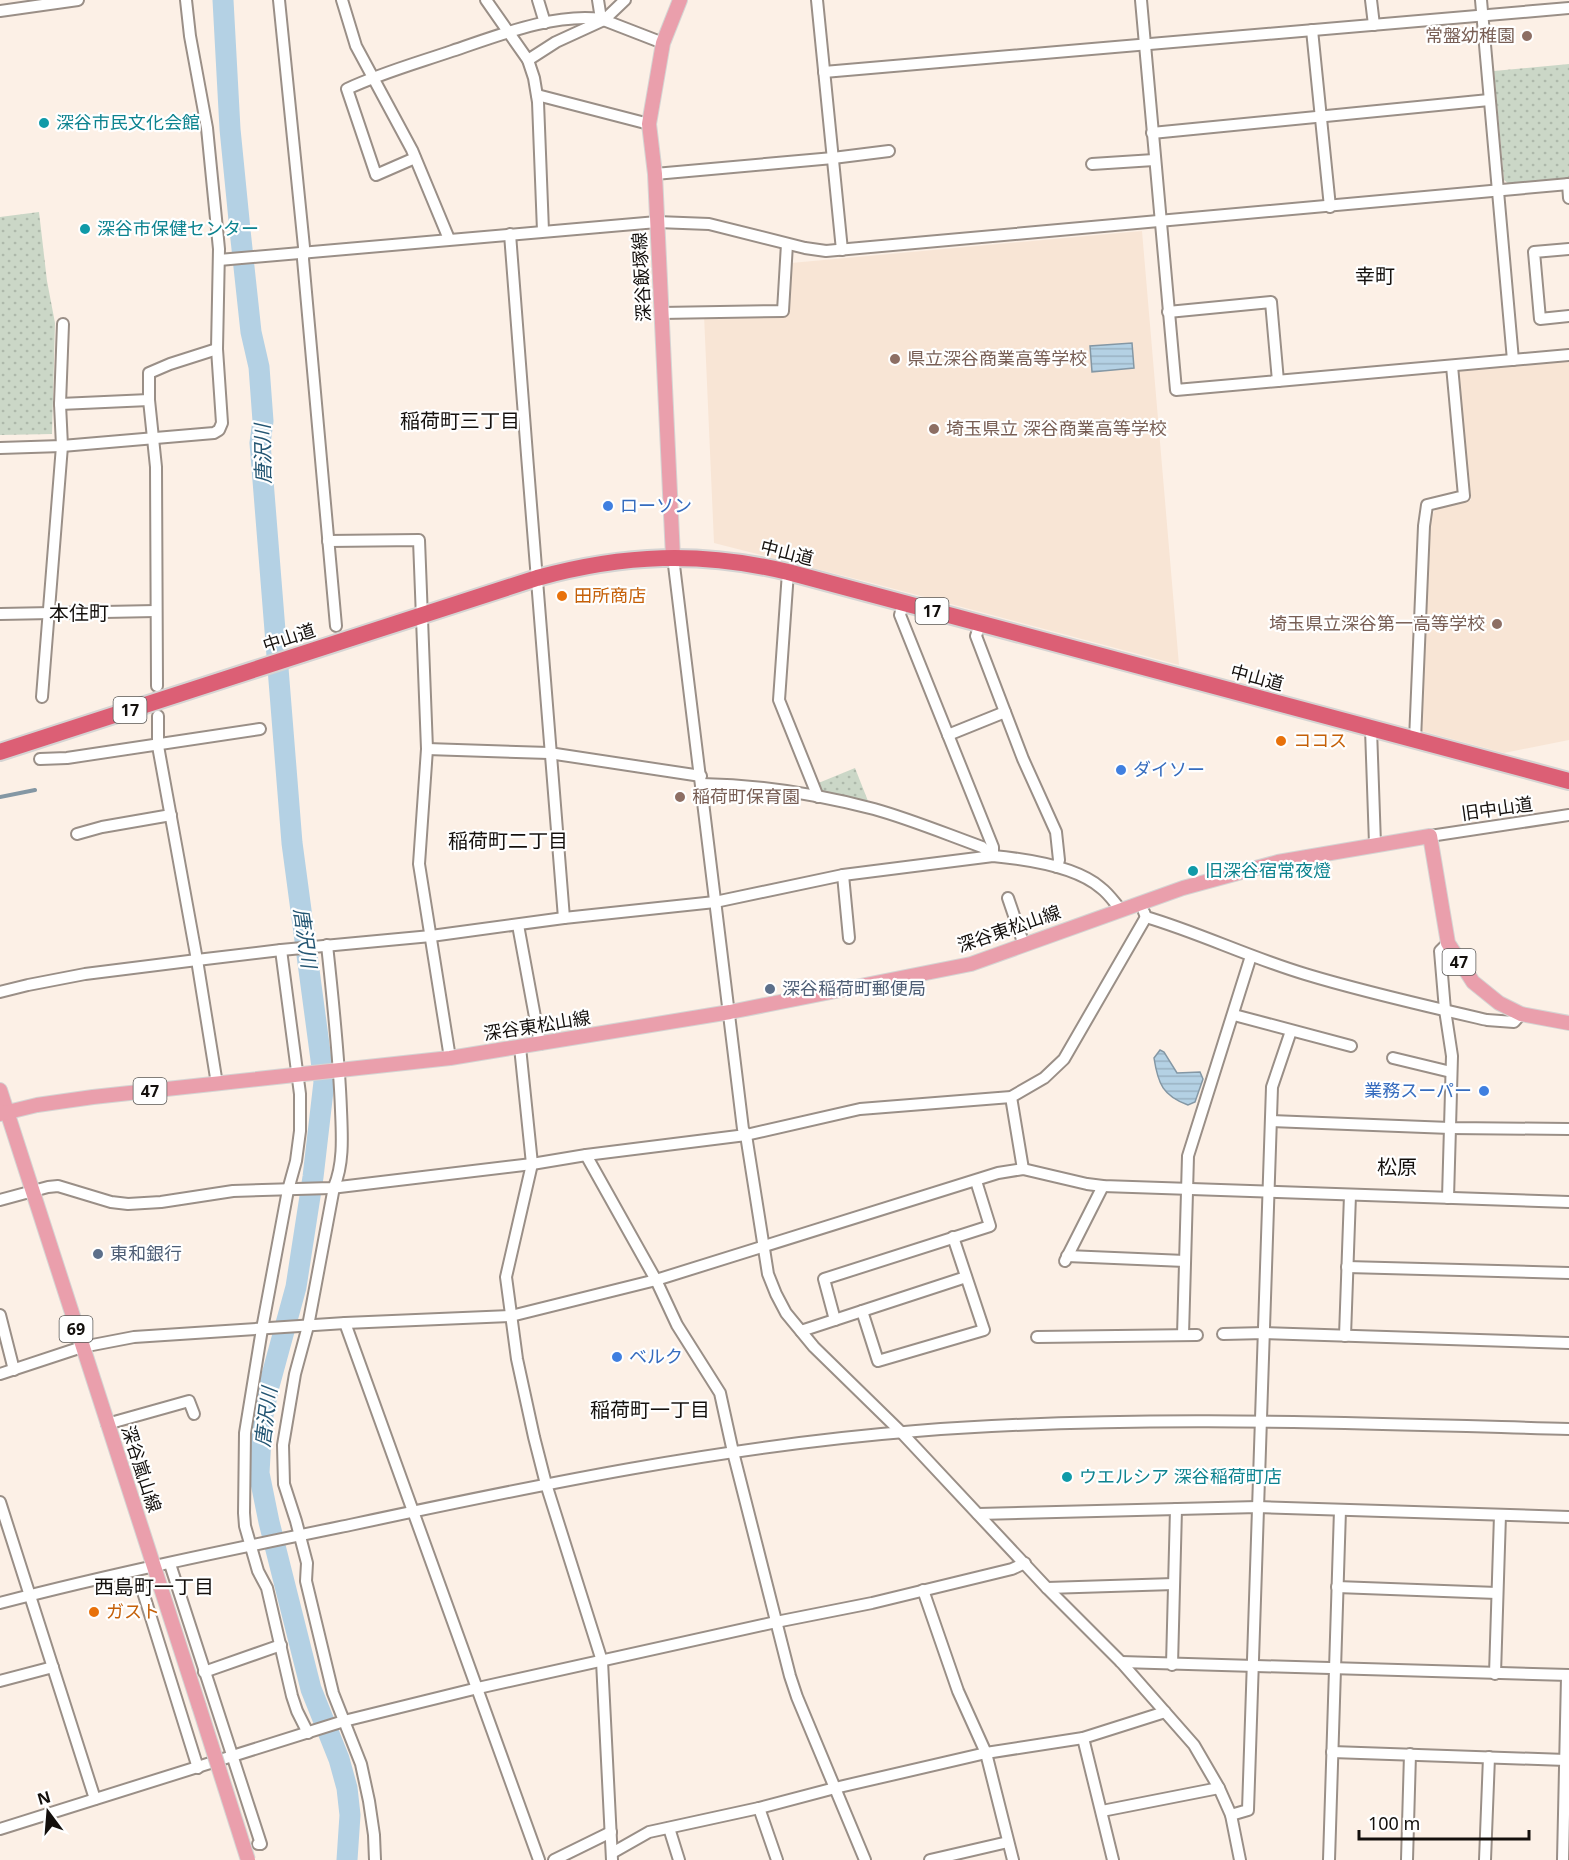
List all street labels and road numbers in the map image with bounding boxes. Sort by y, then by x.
street label: 深谷飯塚線 [627,231,655,323]
street label: 中山道 [758,534,816,570]
road number: 17 [916,598,948,624]
street label: 中山道 [259,617,318,657]
street label: 中山道 [1228,658,1286,696]
road number: 17 [114,697,146,723]
street label: 旧中山道 [1460,791,1534,825]
street label: 深谷東松山線 [954,899,1064,957]
road number: 47 [1442,949,1476,975]
street label: 深谷東松山線 [482,1005,592,1045]
road number: 47 [134,1078,166,1104]
road number: 69 [60,1316,92,1342]
street label: 深谷嵐山線 [117,1422,167,1515]

